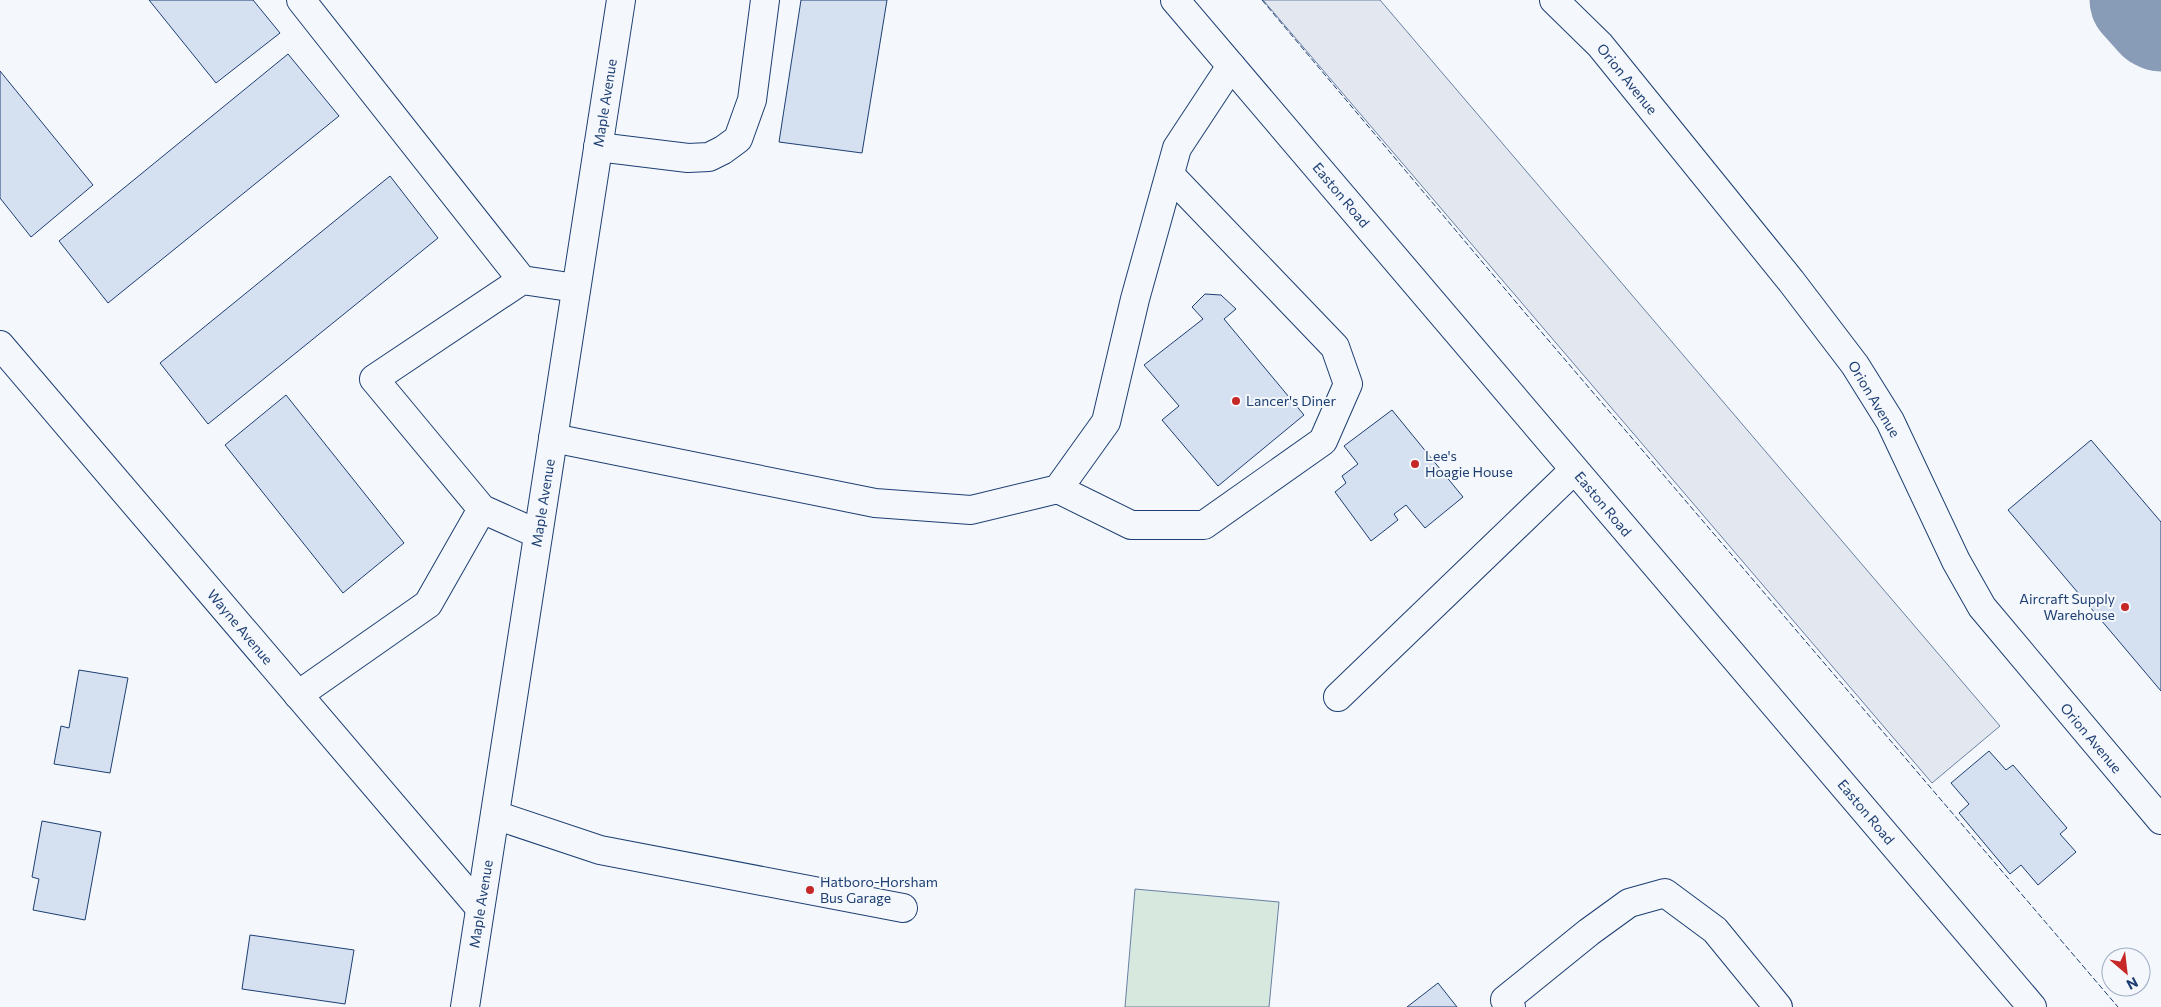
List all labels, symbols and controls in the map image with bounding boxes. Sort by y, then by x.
street label: Orion Avenue [1594,40,1661,118]
street label: Maple Avenue [589,58,620,148]
street label: Easton Road [1309,159,1373,231]
street label: Orion Avenue [1845,357,1904,440]
place label: Lancer's Diner [1246,392,1336,409]
marker: Lancer's Diner [1230,395,1242,407]
place label: Lee's Hoagie House [1425,447,1513,480]
street label: Maple Avenue [527,458,558,548]
marker: Lee's Hoagie House [1409,458,1421,470]
street label: Easton Road [1571,468,1635,540]
street label: Wayne Avenue [204,586,277,668]
place label: Aircraft Supply Warehouse [2019,590,2115,623]
marker: Aircraft Supply Warehouse [2119,601,2131,613]
street label: Orion Avenue [2057,699,2126,776]
street label: Easton Road [1834,776,1898,848]
street label: Maple Avenue [465,859,496,949]
place label: Hatboro-Horsham Bus Garage [820,873,938,906]
marker: Hatboro-Horsham Bus Garage [804,884,816,896]
north arrow [2101,947,2151,997]
text: N [2124,974,2141,994]

